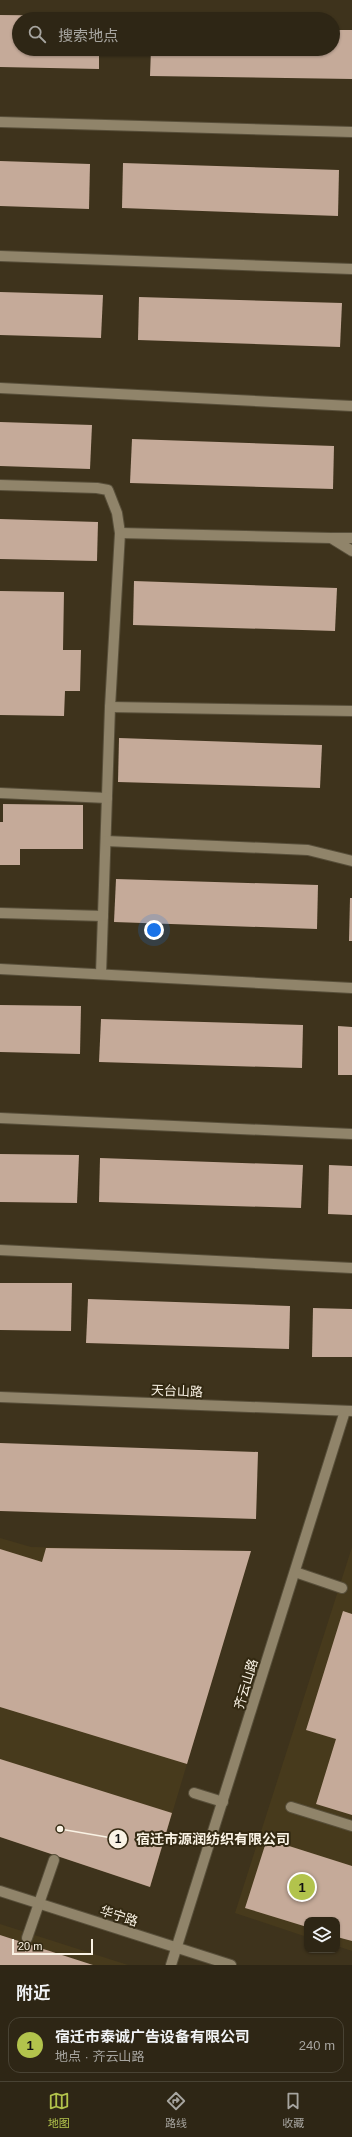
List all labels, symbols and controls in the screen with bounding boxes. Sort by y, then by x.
search box [12,12,340,56]
icon: search [26,23,48,45]
text: 搜索地点 [58,27,118,44]
your location [144,920,164,940]
street label: 天台山路 [151,1383,203,1399]
street label: 齐云山路 [231,1657,261,1711]
callout: 宿迁市源润纺织有限公司 [108,1826,298,1852]
text: 宿迁市源润纺织有限公司 [136,1831,290,1847]
text: 1 [115,1832,122,1846]
pin: 1 [289,1872,315,1902]
street label: 华宁路 [98,1903,140,1929]
map controls [304,1917,340,1953]
button: layers [304,1917,340,1953]
scale bar [12,1937,93,1956]
text: 20 m [18,1940,42,1952]
text: 附近 [16,1984,50,2003]
text: 宿迁市泰诚广告设备有限公司 [55,2028,250,2045]
text: 1 [26,2038,34,2053]
text: 240 m [299,2038,335,2053]
text: 地点 · 齐云山路 [55,2049,145,2064]
tab: 地图 [48,2090,70,2130]
tab: 路线 [165,2090,187,2130]
tab: 收藏 [282,2090,304,2130]

